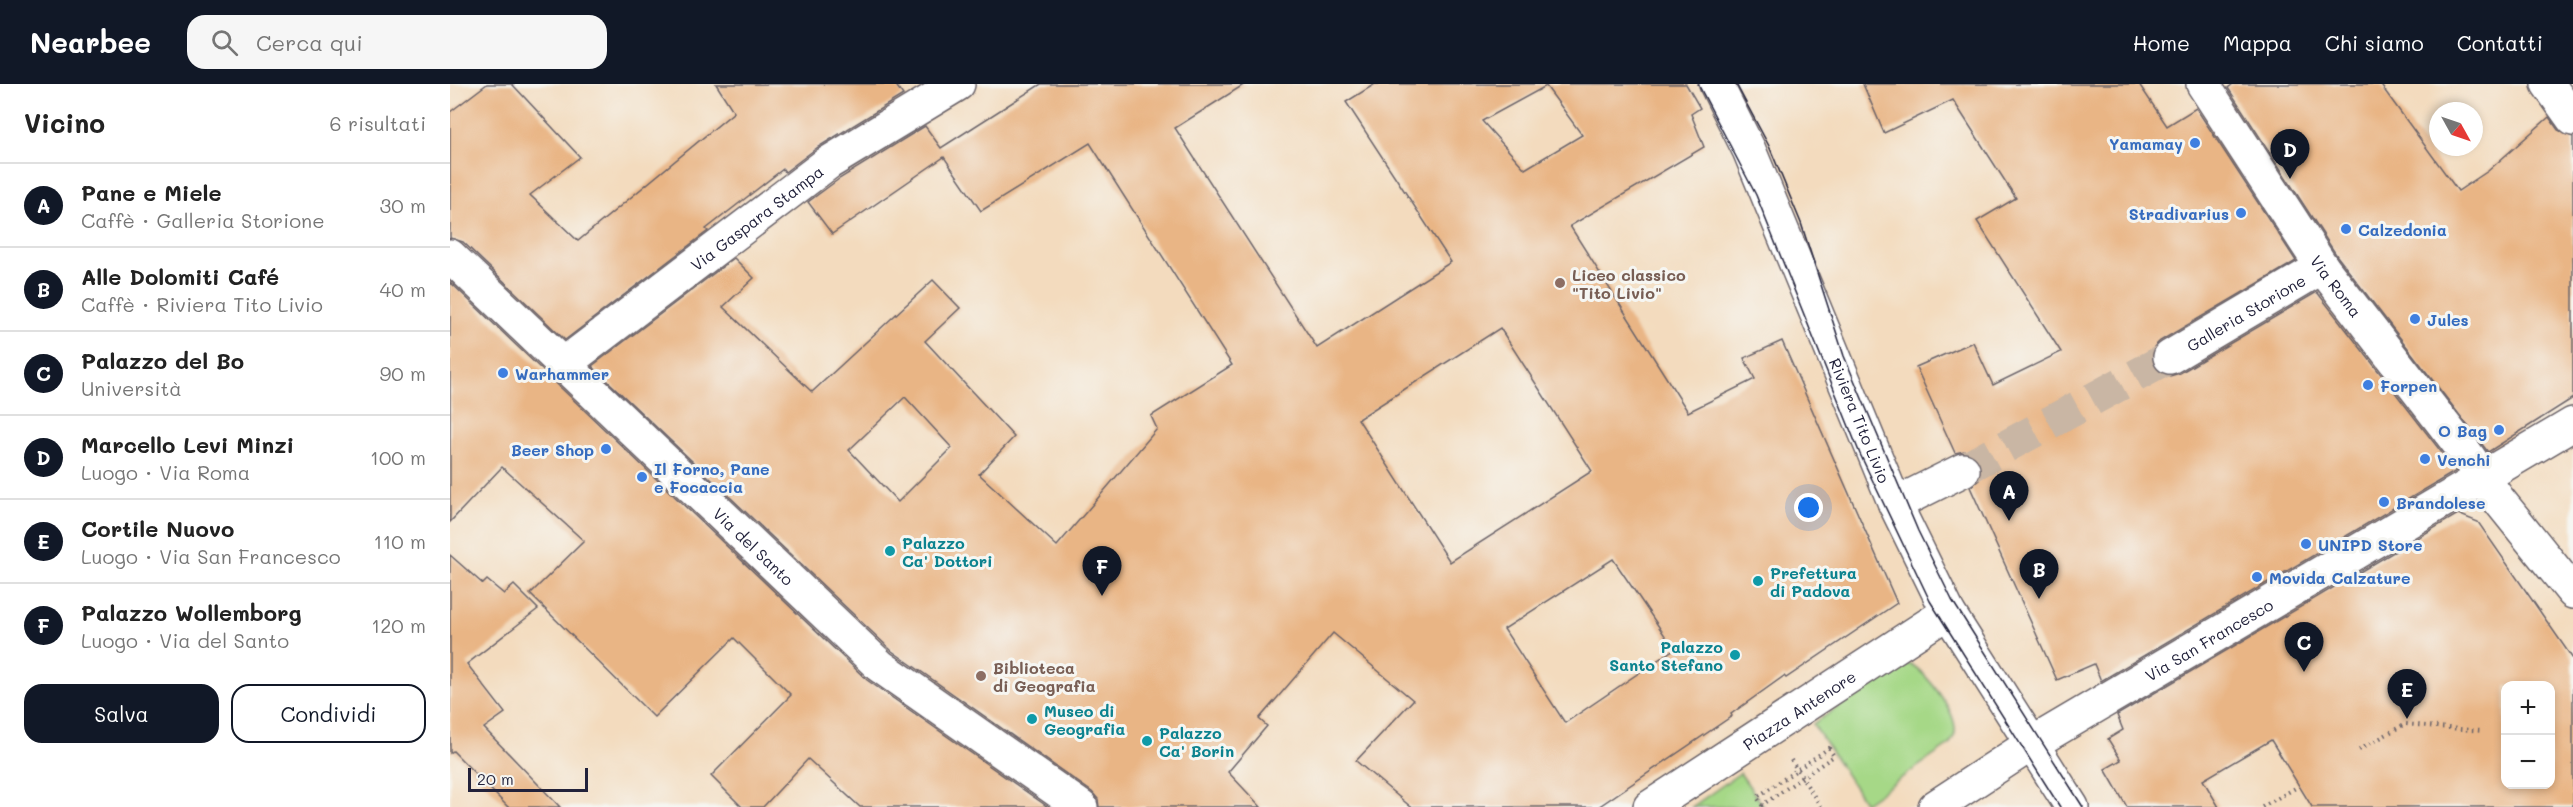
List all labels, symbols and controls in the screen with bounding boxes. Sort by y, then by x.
search box [187,15,607,69]
text: Nearbee [30,24,151,60]
icon: search [208,26,241,59]
text: Cerca qui [256,28,363,57]
text: Home [2133,29,2190,56]
text: Mappa [2223,29,2292,56]
text: Chi siamo [2325,29,2424,56]
text: Contatti [2457,29,2543,56]
north arrow [2429,102,2483,156]
text: Vicino [24,106,105,140]
text: 6 risultati [330,110,426,136]
pin: D [2270,130,2310,179]
place label: Yamamay [2109,133,2183,154]
marker: Yamamay [2188,136,2202,150]
street label: Via Gaspara Stampa [686,160,827,275]
text: Pane e Miele [81,178,222,207]
text: A [37,192,50,218]
text: 30 m [380,192,426,218]
place label: Stradivarius [2129,203,2229,224]
marker: Stradivarius [2234,206,2248,220]
text: Caffè · Galleria Storione [81,207,325,233]
place label: Calzedonia [2358,219,2447,240]
marker: Calzedonia [2339,222,2353,236]
street label: Via Roma [2306,251,2367,321]
text: Alle Dolomiti Café [81,262,279,291]
place label: Liceo classico "Tito Livio" [1572,264,1686,303]
street label: Galleria Storione [2182,269,2309,355]
text: B [37,276,50,302]
text: 40 m [380,276,426,302]
marker: Liceo classico "Tito Livio" [1553,276,1567,290]
text: Caffè · Riviera Tito Livio [81,291,323,317]
place label: Jules [2427,309,2469,330]
marker: Jules [2408,312,2422,326]
text: Palazzo del Bo [81,346,244,375]
street label: Riviera Tito Livio [1825,355,1896,486]
text: C [36,360,51,386]
text: 90 m [380,360,426,386]
place label: Warhammer [515,363,609,384]
marker: Warhammer [496,366,510,380]
text: Università [81,375,182,401]
place label: Forpen [2380,375,2437,396]
marker: Forpen [2361,378,2375,392]
place label: O Bag [2438,420,2487,441]
marker: O Bag [2492,423,2506,437]
text: Marcello Levi Minzi [81,430,294,459]
place label: Beer Shop [511,439,594,460]
marker: Beer Shop [599,442,613,456]
text: D [36,444,51,470]
text: 100 m [370,444,426,470]
place label: Venchi [2437,449,2491,470]
marker: Venchi [2418,452,2432,466]
place label: Il Forno, Pane e Focaccia [654,458,770,497]
text: Luogo · Via Roma [81,459,250,485]
marker: Il Forno, Pane e Focaccia [635,470,649,484]
pin: A [1990,472,2028,521]
place label: Brandolese [2396,492,2485,513]
your location [1794,493,1823,522]
marker: Brandolese [2377,495,2391,509]
street label: Via del Santo [709,502,799,589]
text: Cortile Nuovo [81,514,234,543]
text: E [37,528,50,554]
text: 110 m [373,528,426,554]
place label: Palazzo Ca' Dottori [902,532,993,571]
place label: UNIPD Store [2318,534,2422,555]
marker: UNIPD Store [2299,537,2313,551]
text: Luogo · Via San Francesco [81,543,341,569]
marker: Palazzo Ca' Dottori [883,544,897,558]
pin: F [1082,546,1122,596]
pin: B [2020,550,2058,599]
place label: Prefettura di Padova [1770,562,1857,601]
place label: Movida Calzature [2269,567,2410,588]
marker: Movida Calzature [2250,570,2264,584]
marker: Prefettura di Padova [1751,574,1765,588]
street label: Via San Francesco [2141,593,2276,685]
text: Palazzo Wollemborg [81,598,302,627]
text: F [37,612,50,638]
text: 120 m [371,612,426,638]
pin: C [2284,622,2324,672]
text: Luogo · Via del Santo [81,627,289,653]
place label: Palazzo Santo Stefano [1609,636,1723,675]
marker: Palazzo Santo Stefano [1728,648,1742,662]
place label: Biblioteca di Geografia [993,657,1096,696]
street label: Piazza Antenore [1738,665,1859,754]
marker: Biblioteca di Geografia [974,669,988,683]
pin: E [2388,670,2426,719]
map controls [2501,681,2555,789]
button: + [2501,681,2555,735]
button: Salva [24,684,219,743]
button: Condividi [231,684,426,743]
place label: Museo di Geografia [1044,700,1126,739]
marker: Museo di Geografia [1025,712,1039,726]
place label: Palazzo Ca' Borin [1159,722,1234,761]
marker: Palazzo Ca' Borin [1140,734,1154,748]
button: − [2501,735,2555,789]
scale bar [468,765,588,792]
text: 20 m [477,768,514,789]

